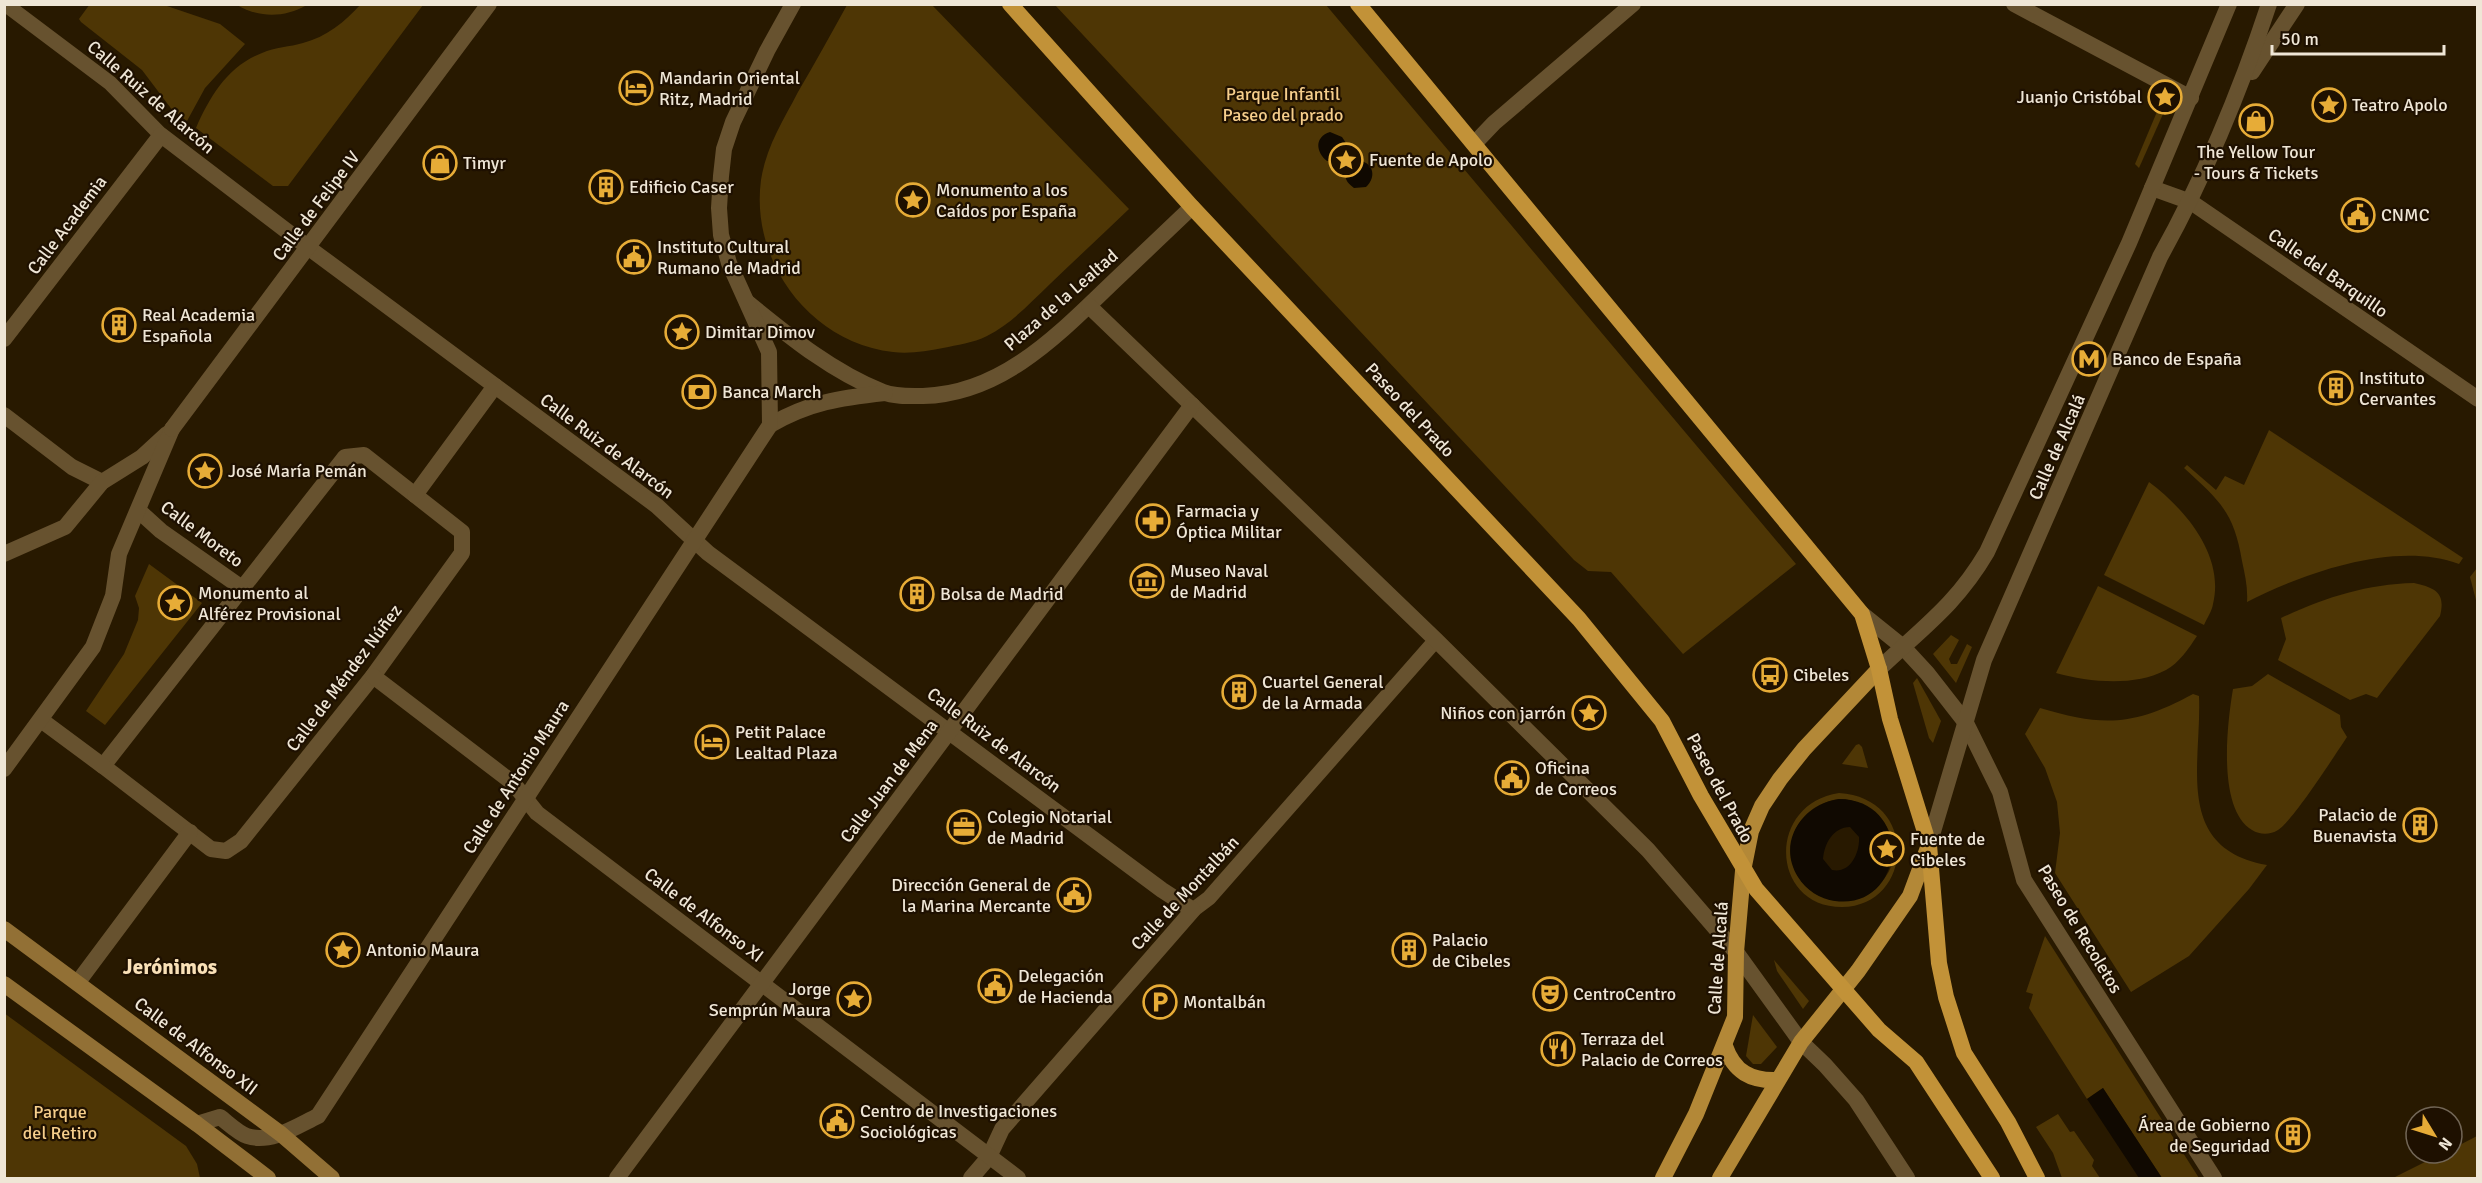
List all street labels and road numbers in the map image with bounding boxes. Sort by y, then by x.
street label: Calle Ruiz de Alarcón [83,36,219,158]
street label: Calle de Felipe IV [268,146,365,265]
street label: Calle Academia [23,171,111,279]
street label: Calle del Barquillo [2264,224,2392,322]
street label: Plaza de la Lealtad [1000,245,1122,355]
street label: Paseo del Prado [1361,358,1459,462]
street label: Calle Ruiz de Alarcón [536,389,678,503]
street label: Calle de Alcalá [2024,391,2090,503]
street label: Calle Moreto [156,496,248,572]
street label: Calle de Méndez Núñez [282,600,406,756]
street label: Calle Ruiz de Alarcón [923,683,1065,797]
street label: Calle de Antonio Maura [458,696,574,858]
street label: Calle Juan de Mena [835,715,943,847]
street label: Paseo del Prado [1682,729,1758,847]
street label: Calle de Montalbán [1126,831,1244,955]
street label: Paseo de Recoletos [2033,861,2127,998]
street label: Calle de Alfonso XI [640,863,768,967]
street label: Calle de Alcalá [1703,901,1733,1015]
street label: Calle de Alfonso XII [130,992,262,1100]

